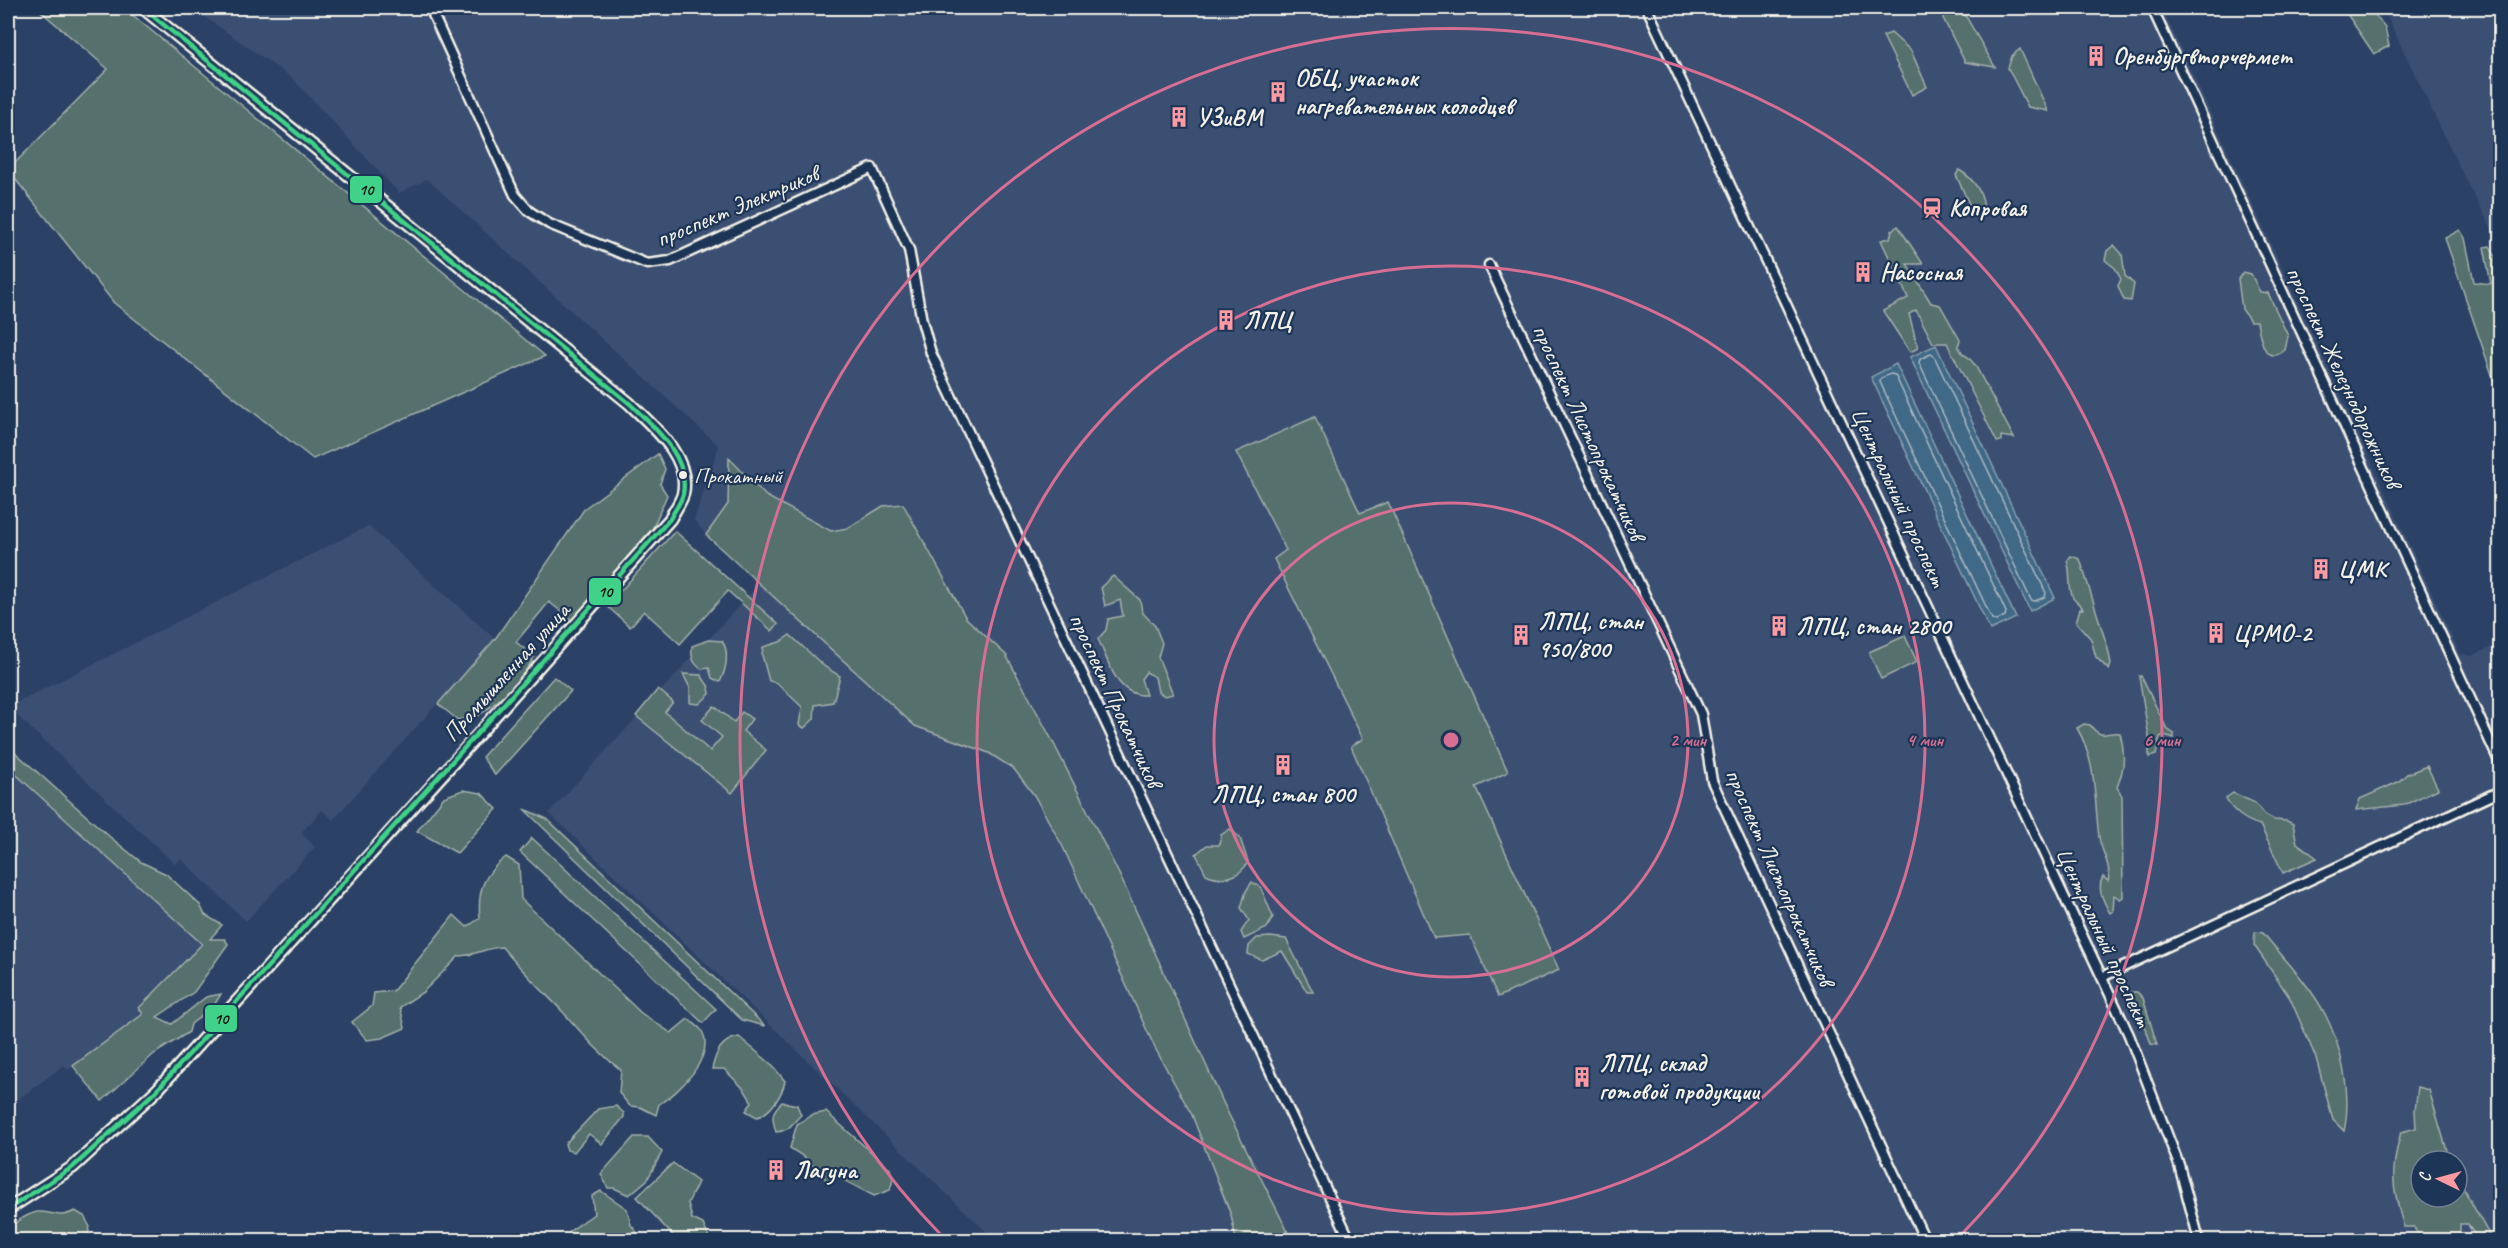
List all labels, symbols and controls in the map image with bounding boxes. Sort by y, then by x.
place label: Оренбургвторчермет [2113,41,2293,71]
building icon: Оренбургвторчермет [2084,44,2108,68]
place label: ОБЦ, участок нагревательных колодцев [1295,63,1518,121]
building icon: ОБЦ, участок нагревательных колодцев [1266,80,1290,104]
place label: УЗиВМ [1196,102,1265,132]
building icon: УЗиВМ [1167,105,1191,129]
street label: проспект Электриков [651,156,827,254]
line badge: 10 [349,175,383,204]
text: 10 [359,180,375,200]
place label: Копровая [1949,193,2027,223]
station icon: Копровая [1920,196,1944,220]
place label: Насосная [1880,257,1963,287]
building icon: Насосная [1851,260,1875,284]
street label: проспект Железнодорожников [2279,261,2411,497]
place label: ЛПЦ [1243,305,1295,335]
building icon: ЛПЦ [1214,308,1238,332]
street label: проспект Листопрокатчиков [1526,319,1654,549]
street label: Центральный проспект [1844,402,1954,592]
place label: Прокатный [694,462,784,490]
marker: Прокатный [677,469,689,481]
place label: ЦМК [2338,554,2391,584]
building icon: ЦМК [2309,557,2333,581]
line badge: 10 [588,577,622,606]
text: 10 [598,582,614,602]
street label: Промышленная улица [436,595,578,748]
place label: ЛПЦ, стан 950/800 [1538,606,1645,664]
street label: проспект Прокатчиков [1062,608,1171,796]
place label: ЛПЦ, стан 2800 [1796,611,1953,641]
building icon: ЛПЦ, стан 2800 [1767,614,1791,638]
place label: ЦРМО-2 [2233,618,2314,648]
building icon: ЦРМО-2 [2204,621,2228,645]
building icon: ЛПЦ, стан 950/800 [1509,623,1533,647]
text: 2 мин [1670,729,1707,751]
text: 4 мин [1907,729,1944,751]
text: 6 мин [2144,729,2181,751]
centre of rings [1441,730,1461,750]
building icon: ЛПЦ, стан 800 [1271,753,1295,777]
street label: проспект Листопрокатчиков [1719,764,1843,995]
place label: ЛПЦ, стан 800 [1211,779,1357,809]
street label: Центральный проспект [2049,842,2159,1032]
line badge: 10 [204,1004,238,1033]
text: 10 [214,1009,230,1029]
place label: ЛПЦ, склад готовой продукции [1599,1048,1761,1106]
building icon: ЛПЦ, склад готовой продукции [1570,1065,1594,1089]
north arrow [2409,1149,2469,1209]
place label: Лагуна [793,1155,859,1185]
building icon: Лагуна [764,1158,788,1182]
text: С [2415,1171,2436,1183]

